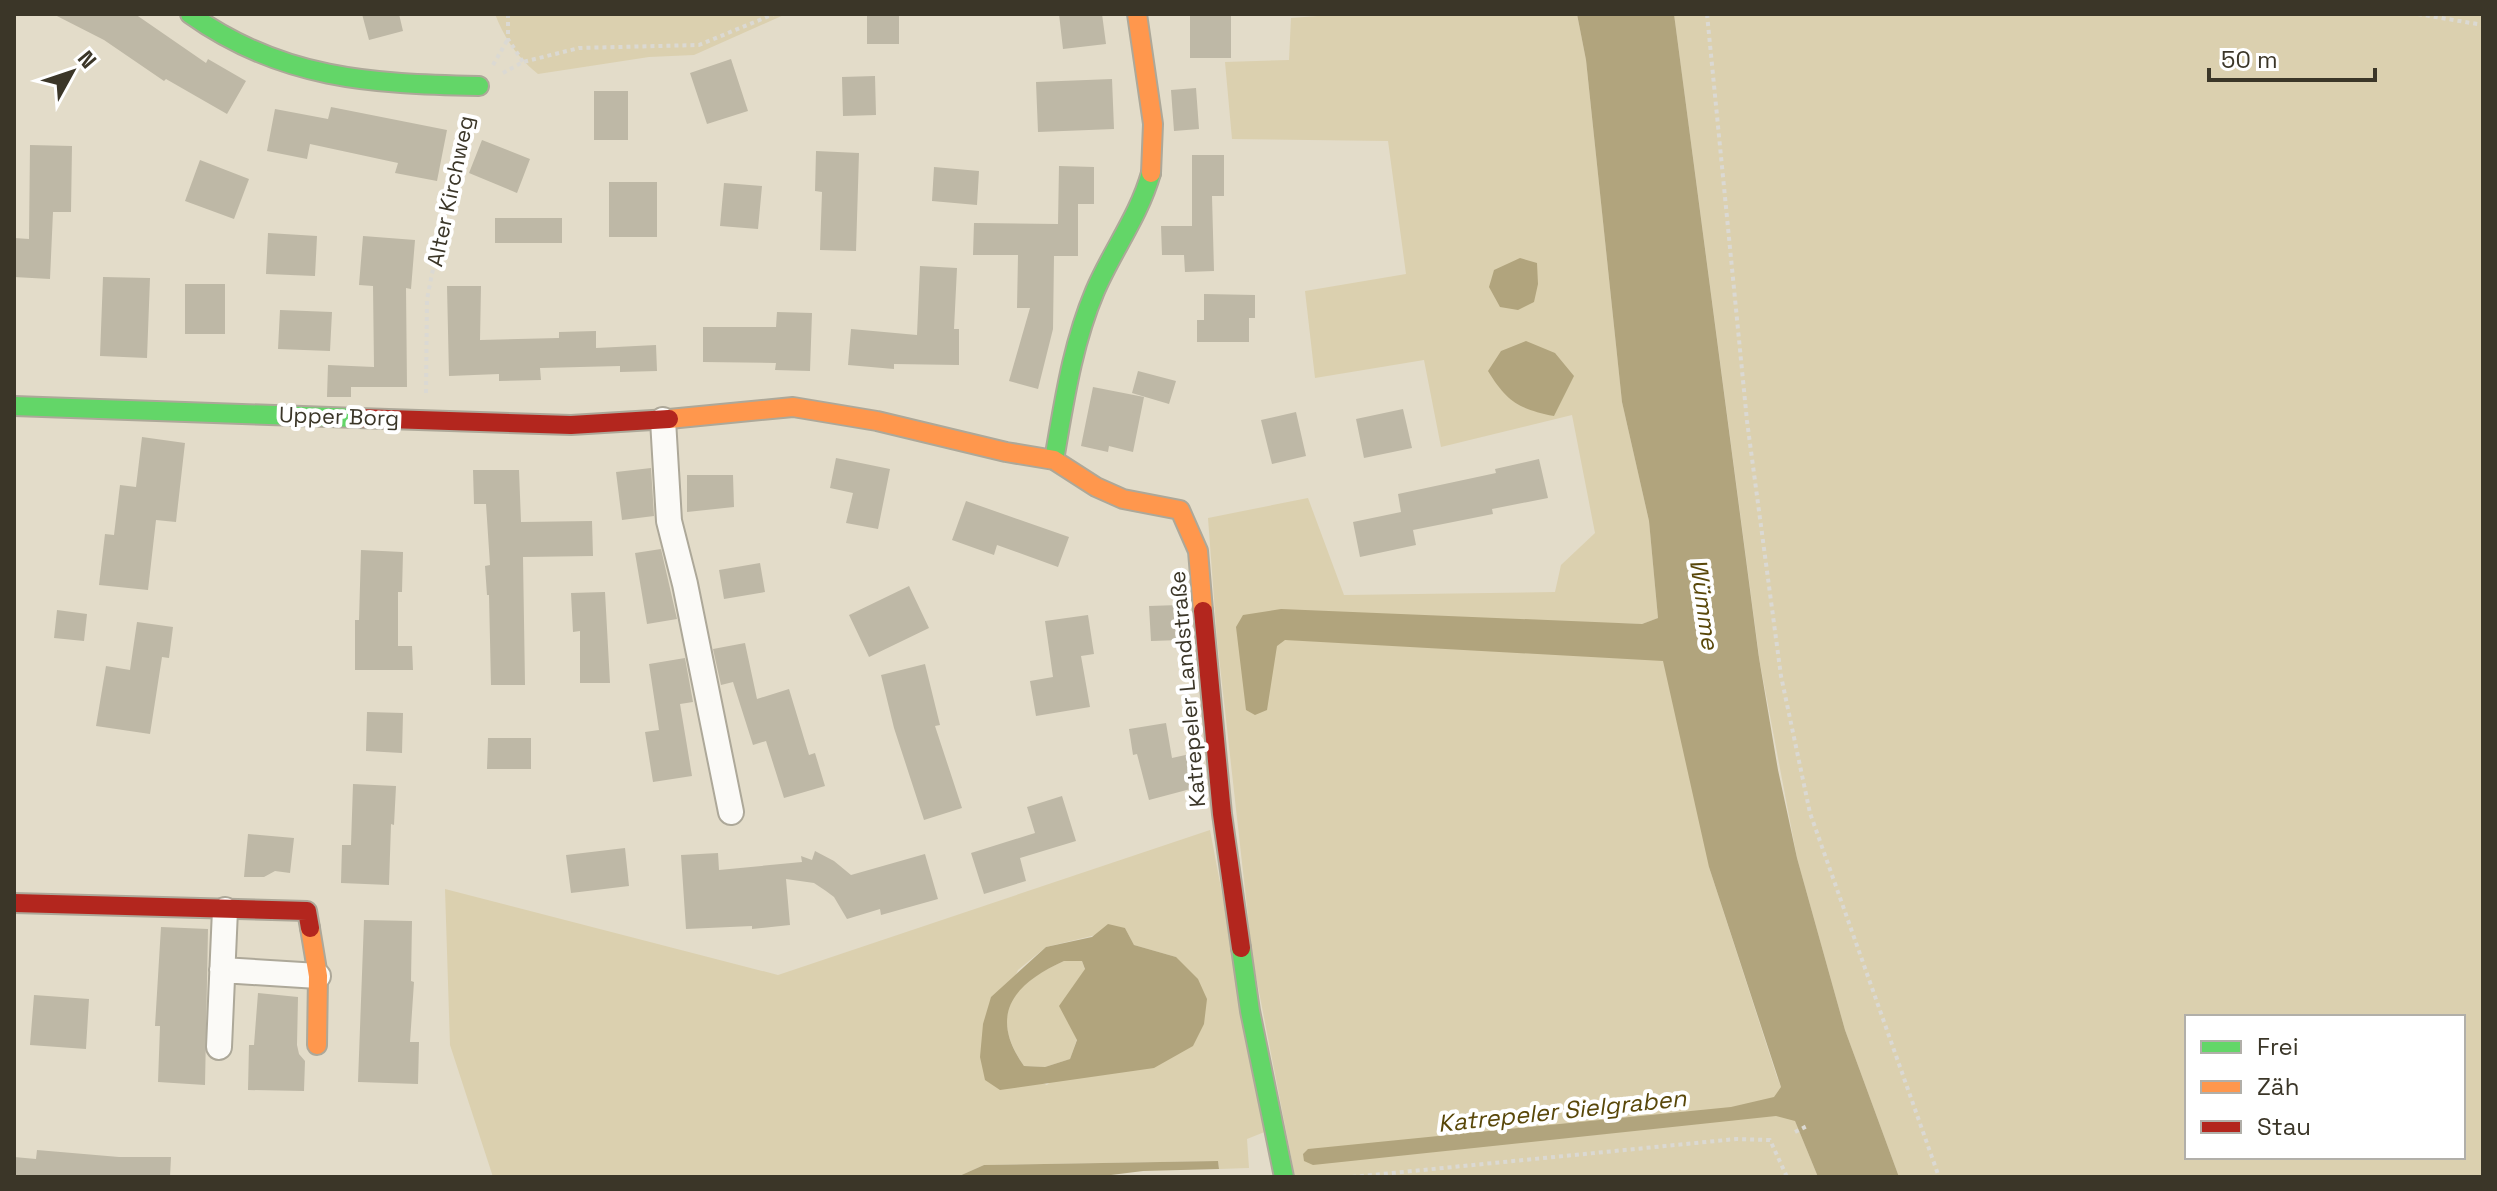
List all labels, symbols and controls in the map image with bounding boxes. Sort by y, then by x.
north arrow [32,32,112,112]
scale bar [2209,32,2375,82]
text: N [72,44,103,74]
text: 50 m [2221,44,2278,75]
street label: Alter Kirchweg [420,113,480,269]
street label: Upper Borg [278,400,400,432]
water label: Wümme [1683,557,1726,652]
street label: Katrepeler Landstraße [1163,570,1211,808]
legend [2185,1015,2465,1159]
text: Frei [2257,1031,2299,1062]
text: Zäh [2257,1071,2299,1102]
water label: Katrepeler Sielgraben [1436,1082,1689,1139]
text: Stau [2257,1111,2311,1142]

